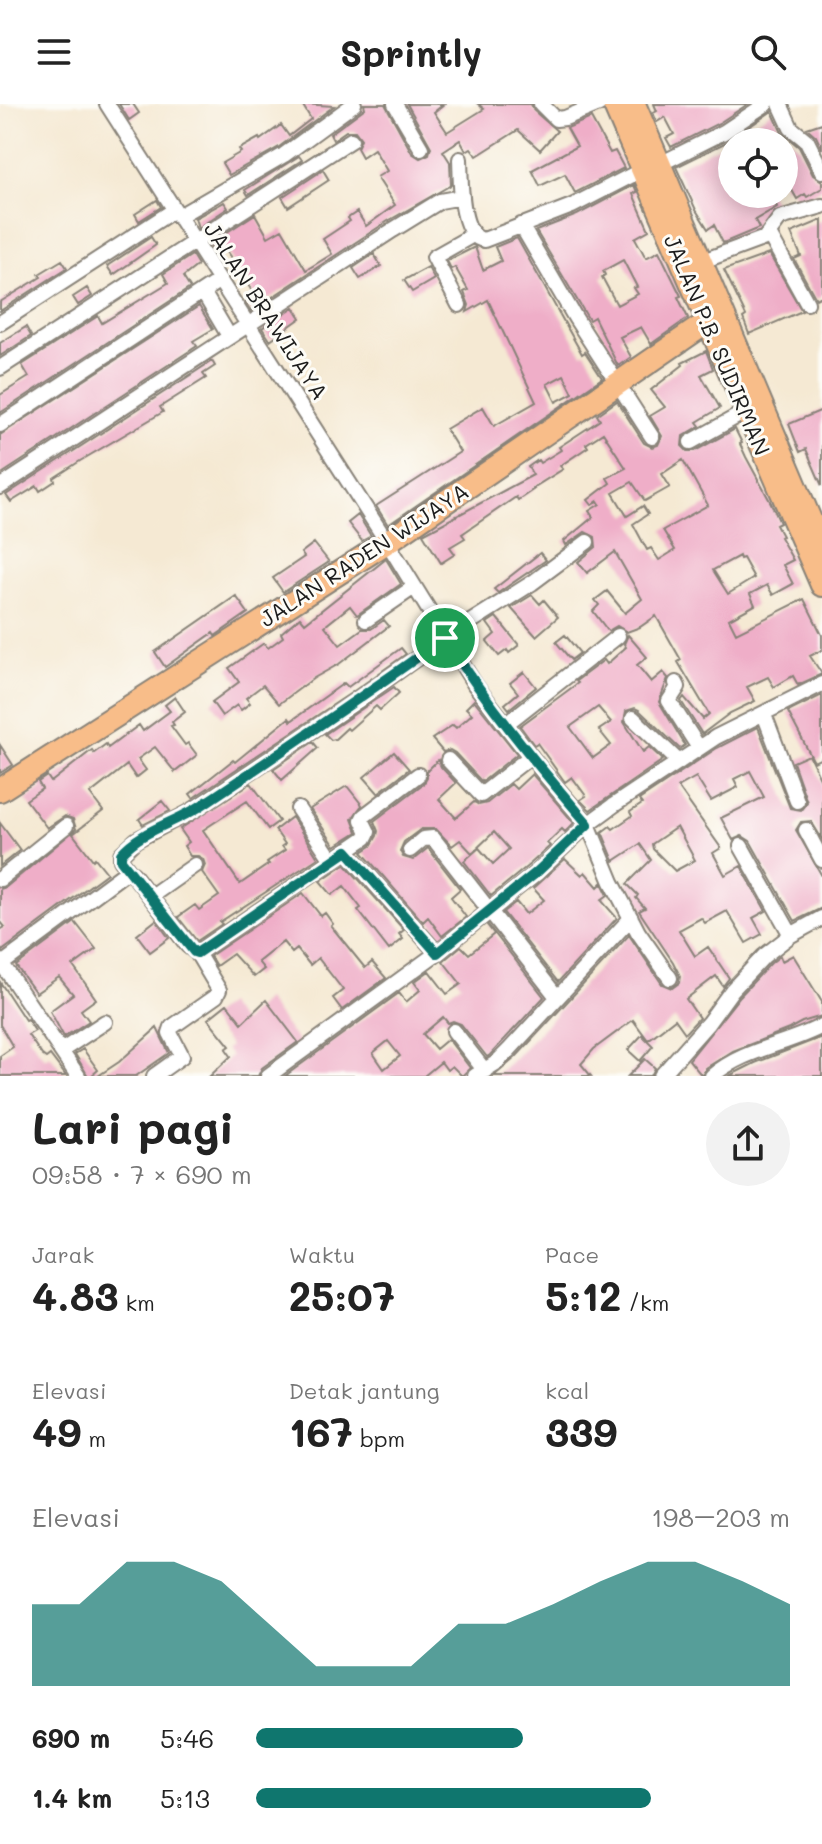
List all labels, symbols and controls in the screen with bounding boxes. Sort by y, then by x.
text: Sprintly [340,29,482,76]
icon: menu [32,30,76,74]
icon: search [746,30,790,74]
map controls [718,128,798,208]
button: locate [718,128,798,208]
street label: JALAN BRAWIJAYA [198,216,335,405]
street label: JALAN P.B. SUDIRMAN [658,230,777,460]
street label: JALAN RADEN WIJAYA [254,476,474,633]
pin [411,604,479,672]
icon: arrive [423,616,467,660]
text: Lari pagi [32,1098,234,1155]
button: share [706,1102,790,1186]
text: 09:58 · 7 × 690 m [32,1157,252,1191]
text: Jarak [32,1240,94,1269]
text: Waktu [289,1240,355,1269]
text: Pace [545,1240,599,1269]
text: 4.83 [32,1269,118,1321]
text: 25:07 [289,1269,395,1321]
text: 5:12 [545,1269,621,1321]
text: km [118,1288,155,1317]
text: /km [621,1288,669,1317]
text: Elevasi [32,1376,107,1405]
text: Detak jantung [289,1376,439,1405]
text: kcal [545,1376,589,1405]
text: 49 [32,1405,81,1457]
text: 167 [289,1405,353,1457]
text: 339 [545,1405,617,1457]
text: m [81,1424,106,1453]
text: bpm [353,1424,405,1453]
text: Elevasi [32,1500,120,1534]
text: 198–203 m [651,1500,790,1534]
text: 690 m [32,1721,110,1755]
text: 5:46 [160,1721,214,1755]
text: 1.4 km [32,1781,112,1815]
text: 5:13 [160,1781,210,1815]

